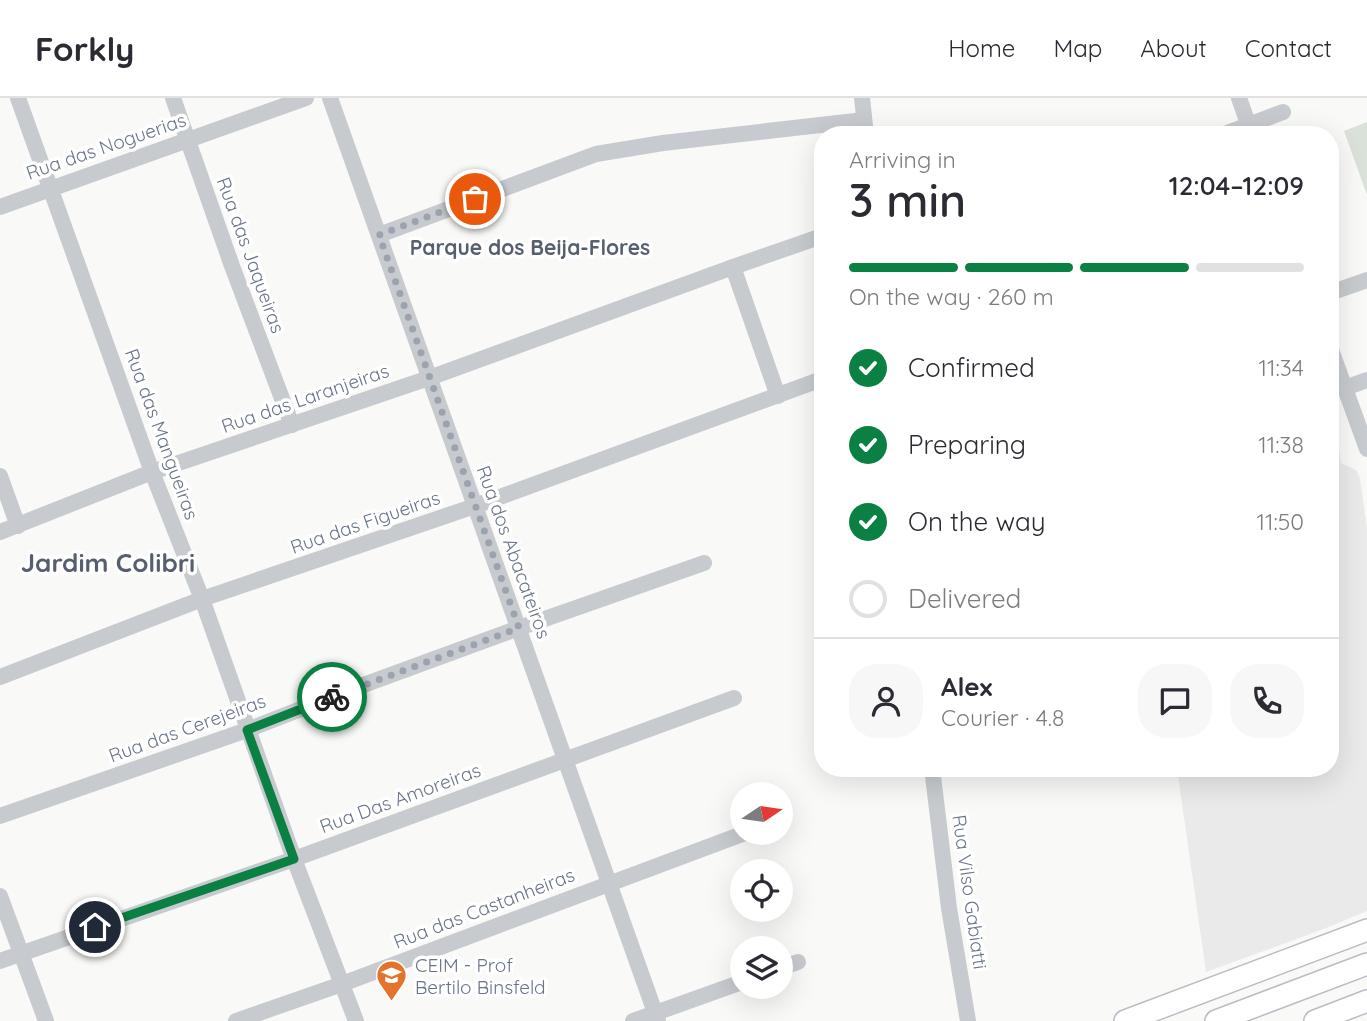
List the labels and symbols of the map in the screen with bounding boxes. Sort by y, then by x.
street label: Rua das Noguerias [23,107,189,185]
pin [445,169,505,229]
street label: Rua das Jaqueiras [212,174,290,336]
district label: Parque dos Beija-Flores [410,234,650,260]
street label: Rua das Mangueiras [120,345,204,523]
street label: Rua das Laranjeiras [218,358,392,438]
street label: Rua dos Abacateiros [472,462,556,642]
street label: Rua das Figueiras [287,485,443,559]
district label: Jardim Colibri [21,546,195,579]
courier [297,662,367,732]
street label: Rua das Cerejeiras [105,688,269,768]
street label: Rua Das Amoreiras [316,758,484,838]
north arrow [730,782,793,845]
street label: Rua Vilso Gabiatti [947,813,993,971]
street label: Rua das Castanheiras [390,862,578,954]
pin [65,897,125,957]
place label: CEIM - Prof Bertilo Binsfeld [415,953,546,999]
school or university icon: CEIM - Prof Bertilo Binsfeld [375,959,409,1003]

